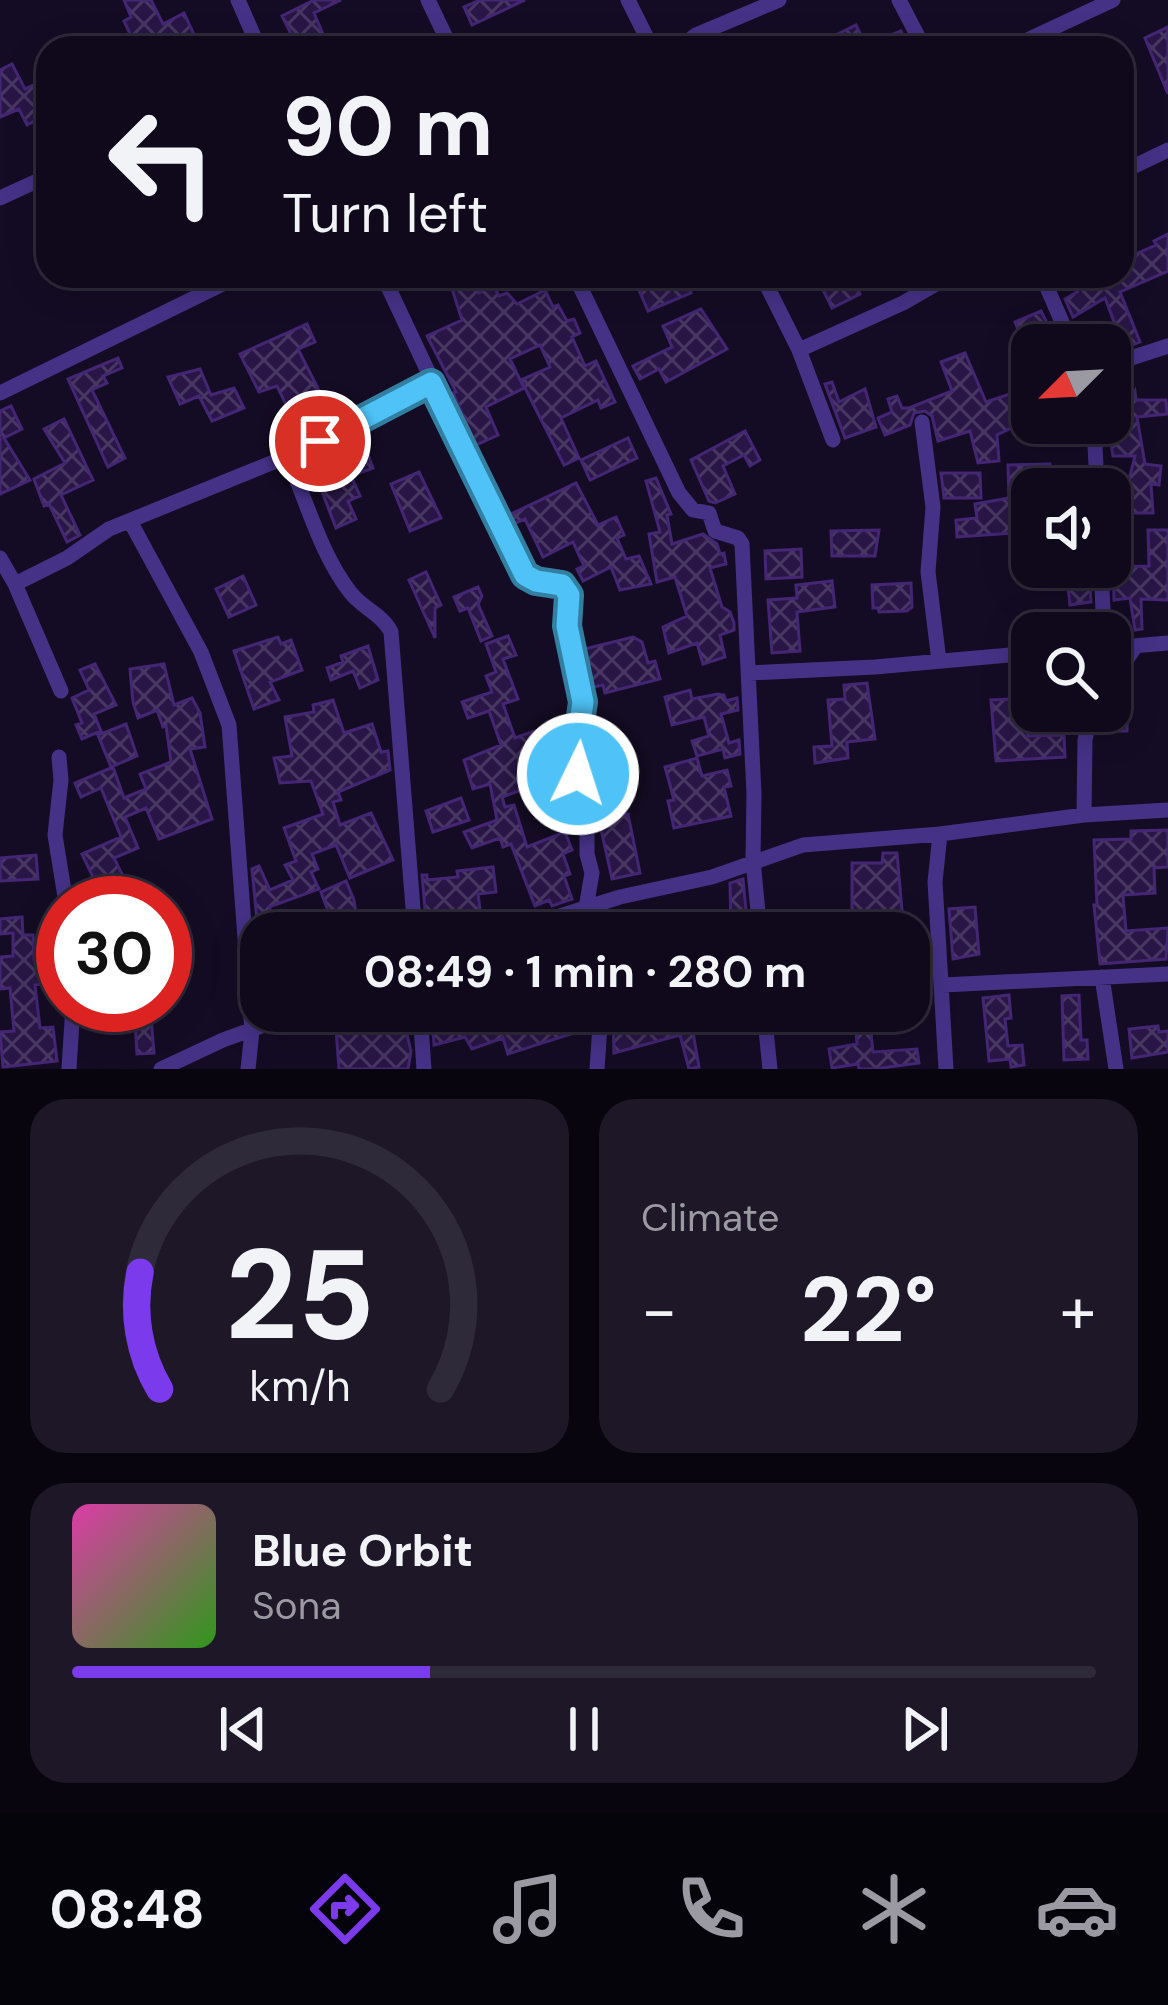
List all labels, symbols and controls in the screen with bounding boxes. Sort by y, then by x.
text: 90 m [282,72,493,181]
icon: left [84,84,240,240]
text: Turn left [282,178,488,249]
north arrow [1011,324,1131,444]
map controls [1011,324,1131,732]
pin [269,390,371,492]
icon: arrive [287,408,353,474]
button: sound [1011,468,1131,588]
button: search [1011,612,1131,732]
position arrow [515,711,641,837]
speed limit sign: 30 [36,876,192,1032]
text: 08:49 · 1 min · 280 m [364,942,806,1001]
text: Climate [641,1192,779,1243]
text: 25 [225,1214,374,1377]
text: 22° [800,1252,937,1369]
text: − [641,1268,677,1353]
text: + [1060,1268,1096,1353]
text: km/h [249,1358,350,1414]
text: Blue Orbit [252,1521,473,1580]
text: Sona [252,1580,341,1631]
icon: previous [210,1696,276,1762]
icon: pause [551,1696,617,1762]
icon: next [892,1696,958,1762]
icon: directions [303,1867,387,1951]
icon: music [486,1867,570,1951]
icon: phone [669,1867,753,1951]
icon: climate [852,1867,936,1951]
icon: car [1035,1867,1119,1951]
text: 08:48 [49,1874,205,1945]

